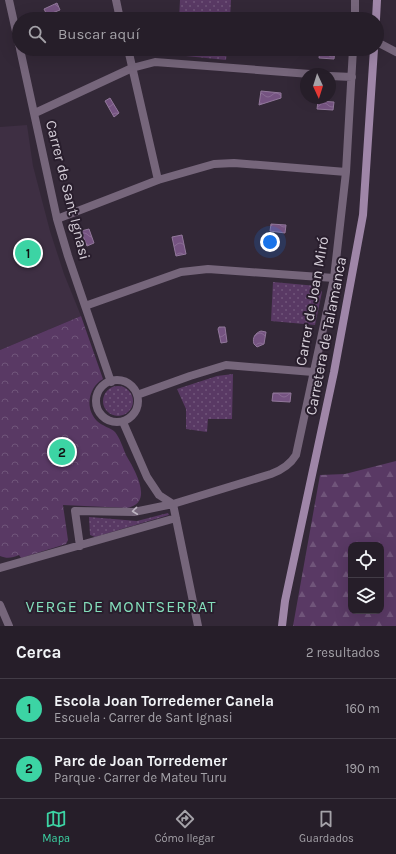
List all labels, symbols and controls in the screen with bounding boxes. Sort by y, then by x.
search box [12,12,384,56]
icon: search [26,23,48,45]
text: Buscar aquí [58,25,140,43]
north arrow [300,68,336,104]
street label: Carrer de Sant Ignasi [42,118,94,262]
your location [260,232,280,252]
street label: Carrer de Joan Miró [292,235,332,367]
pin: 1 [15,238,41,268]
street label: Carretera de Talamanca [302,255,350,417]
pin: 2 [49,437,75,467]
one-way arrow [131,507,138,516]
map controls [348,542,384,614]
button: locate [348,542,384,578]
button: layers [348,578,384,614]
district label: VERGE DE MONTSERRAT [26,597,216,616]
text: Cerca [16,642,61,662]
text: 2 resultados [306,645,380,660]
text: Escola Joan Torredemer Canela [54,692,274,710]
text: 1 [27,701,31,716]
text: 160 m [345,701,380,716]
text: Escuela · Carrer de Sant Ignasi [54,710,233,725]
text: Parc de Joan Torredemer [54,752,227,770]
text: 2 [25,761,33,776]
text: 190 m [345,761,380,776]
text: Parque · Carrer de Mateu Turu [54,770,227,785]
tab: Mapa [42,808,70,845]
tab: Cómo llegar [155,808,214,845]
tab: Guardados [299,808,354,845]

